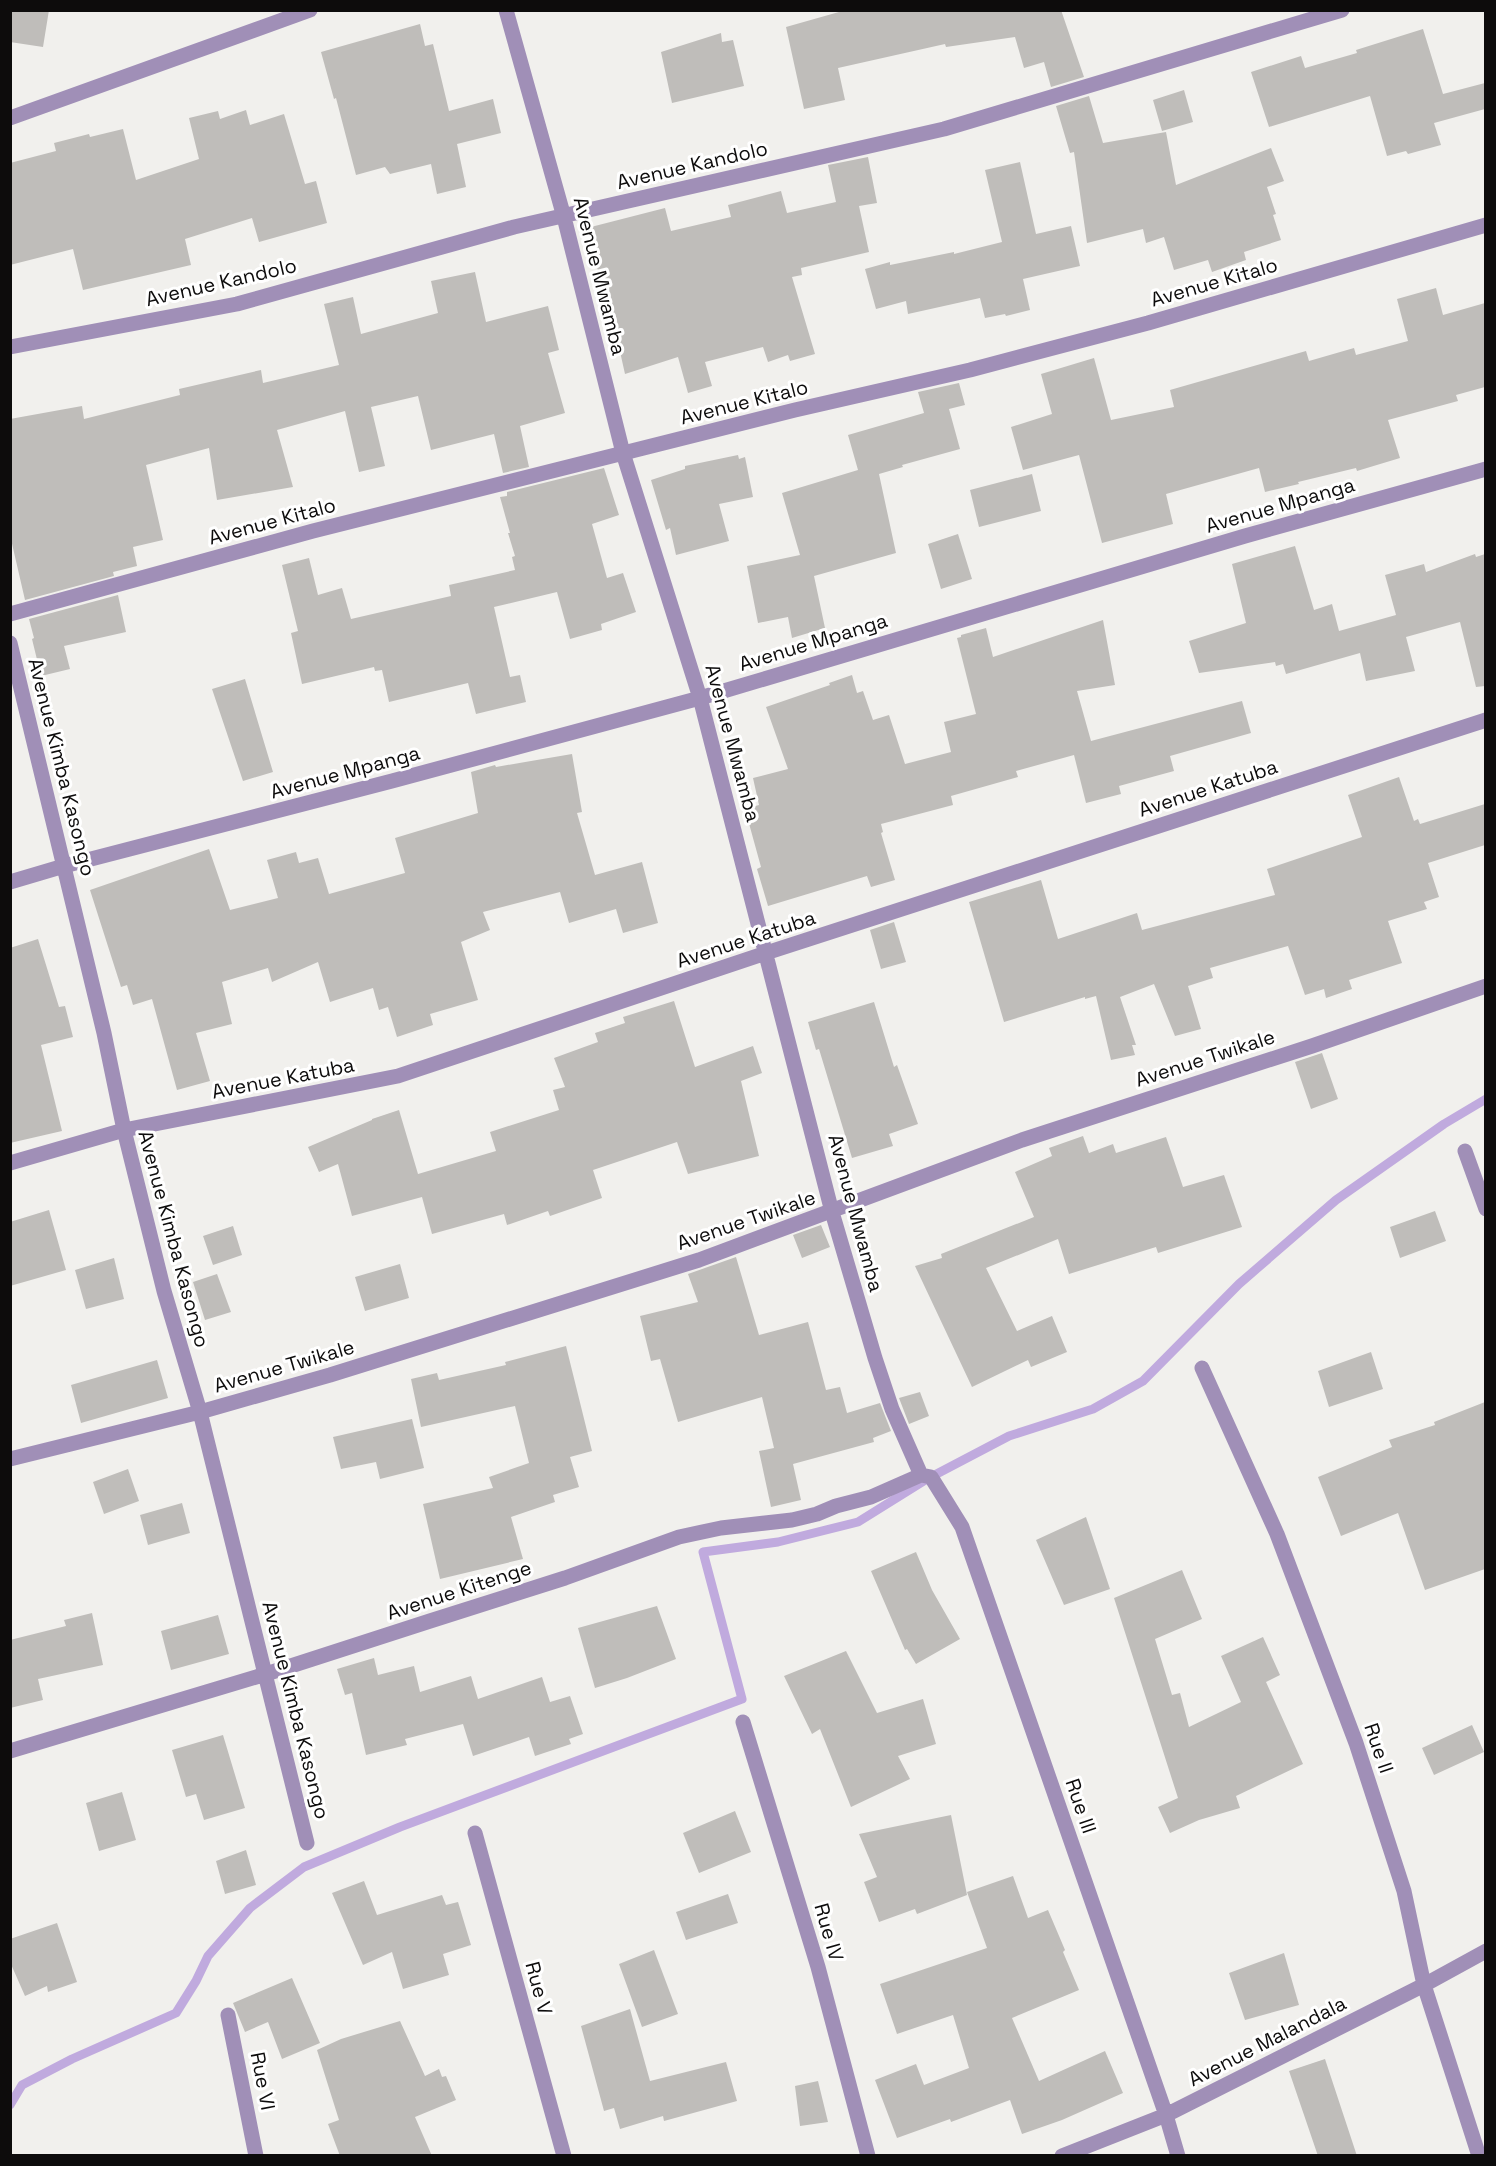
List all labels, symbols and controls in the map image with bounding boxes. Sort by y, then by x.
street label: Avenue Kandolo [614,135,770,195]
street label: Avenue Mwamba [568,194,632,358]
street label: Avenue Kitalo [1148,251,1280,313]
street label: Avenue Kandolo [143,252,299,312]
street label: Avenue Kitalo [677,374,811,430]
street label: Avenue Mpanga [1202,471,1358,539]
street label: Avenue Kitalo [205,492,339,550]
street label: Avenue Mpanga [736,607,890,677]
street label: Avenue Kimba Kasongo [22,655,102,879]
street label: Avenue Mwamba [699,661,767,825]
street label: Avenue Mpanga [267,740,423,804]
street label: Avenue Katuba [1135,753,1281,823]
street label: Avenue Katuba [673,904,819,974]
street label: Avenue Twikale [1132,1023,1278,1093]
street label: Avenue Katuba [210,1051,356,1105]
street label: Avenue Kimba Kasongo [133,1128,215,1350]
street label: Avenue Mwamba [822,1131,890,1295]
street label: Avenue Twikale [673,1184,819,1256]
street label: Avenue Twikale [211,1333,357,1399]
street label: Avenue Kitenge [383,1554,535,1626]
street label: Avenue Kimba Kasongo [256,1598,336,1822]
street label: Rue II [1358,1719,1400,1777]
street label: Rue III [1060,1775,1102,1837]
street label: Rue IV [808,1900,850,1964]
street label: Rue V [519,1959,559,2017]
street label: Avenue Malandala [1184,1990,1350,2092]
street label: Rue VI [245,2050,281,2112]

